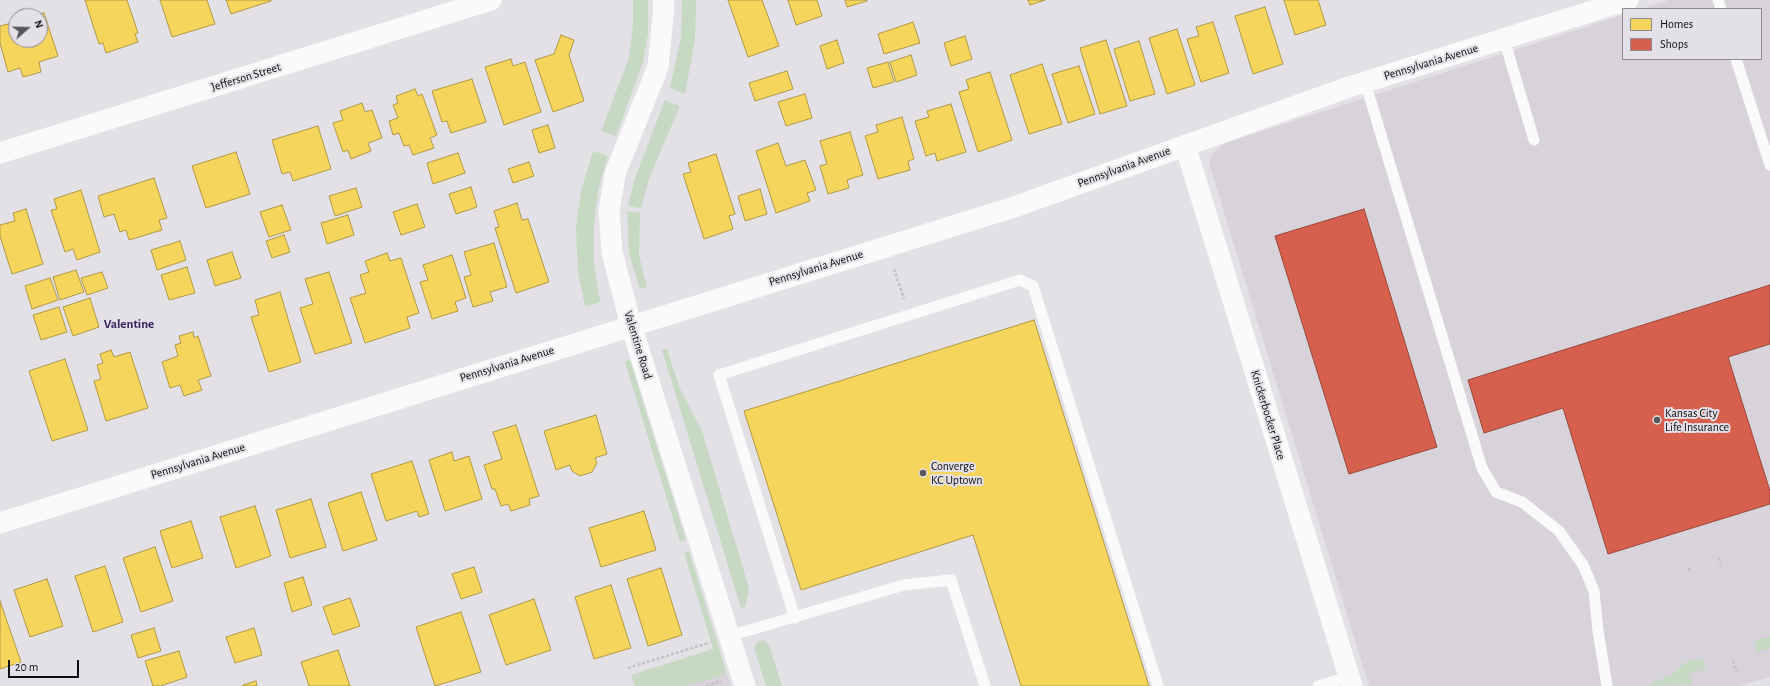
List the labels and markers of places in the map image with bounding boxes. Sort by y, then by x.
place label: Kansas City Life Insurance [1665,406,1729,434]
marker: Kansas City Life Insurance [1652,415,1662,425]
place label: Converge KC Uptown [931,459,983,487]
marker: Converge KC Uptown [918,468,928,478]

